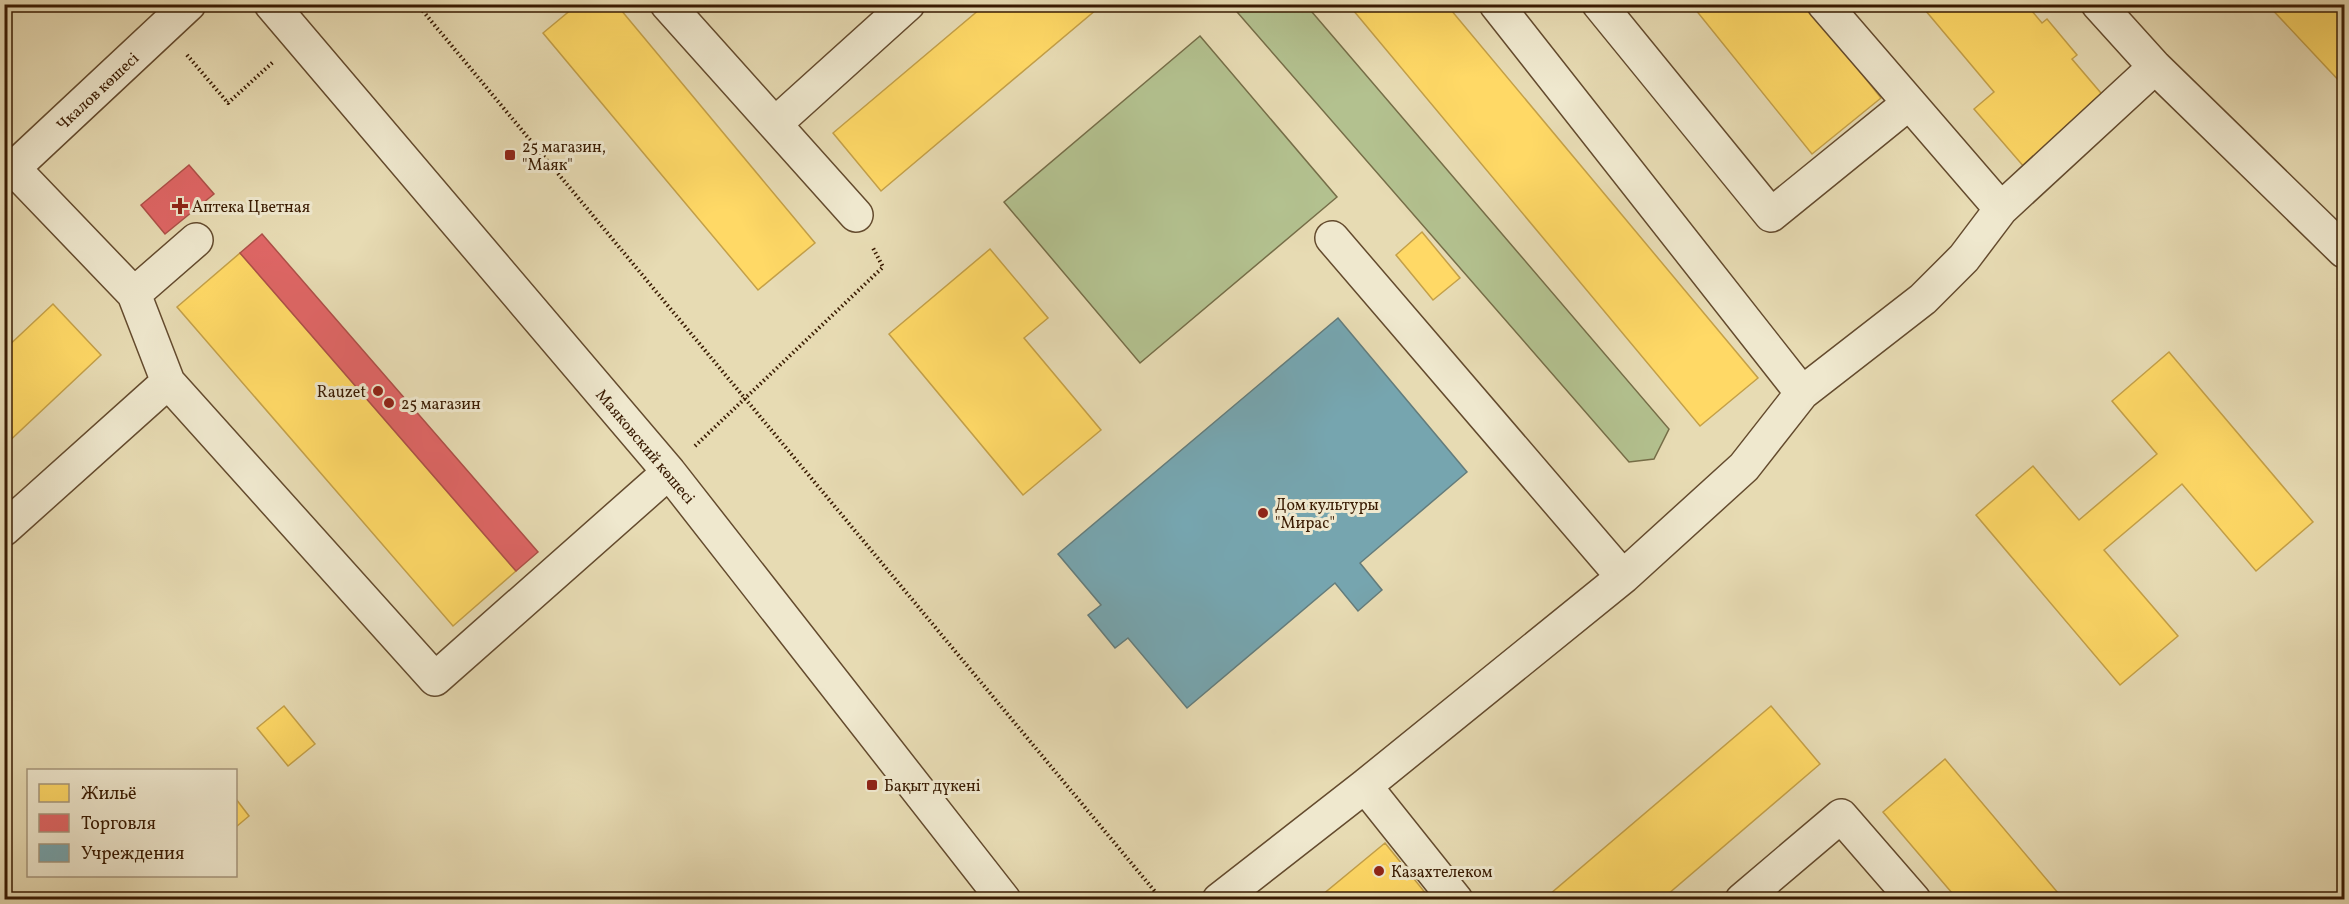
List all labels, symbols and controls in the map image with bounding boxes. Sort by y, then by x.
street label: Чкалов көшесі [52,48,145,137]
place label: 25 магазин, "Маяк" [522,137,606,177]
marker: 25 магазин, "Маяк" [503,148,517,162]
place label: Аптека Цветная [192,197,310,219]
marker: Аптека Цветная [173,199,187,213]
place label: Rauzet [317,382,366,404]
marker: Rauzet [371,384,385,398]
street label: Маяковский көшесі [590,385,699,510]
place label: 25 магазин [401,394,481,416]
marker: 25 магазин [382,396,396,410]
place label: Дом культуры "Мирас" [1275,495,1379,535]
marker: Дом культуры "Мирас" [1256,506,1270,520]
legend [27,769,237,877]
place label: Бақыт дүкені [884,776,981,798]
marker: Бақыт дүкені [865,778,879,792]
text: Жильё [81,782,137,807]
text: Торговля [81,812,156,837]
text: Учреждения [81,842,184,867]
place label: Казахтелеком [1391,862,1492,884]
marker: Казахтелеком [1372,864,1386,878]

